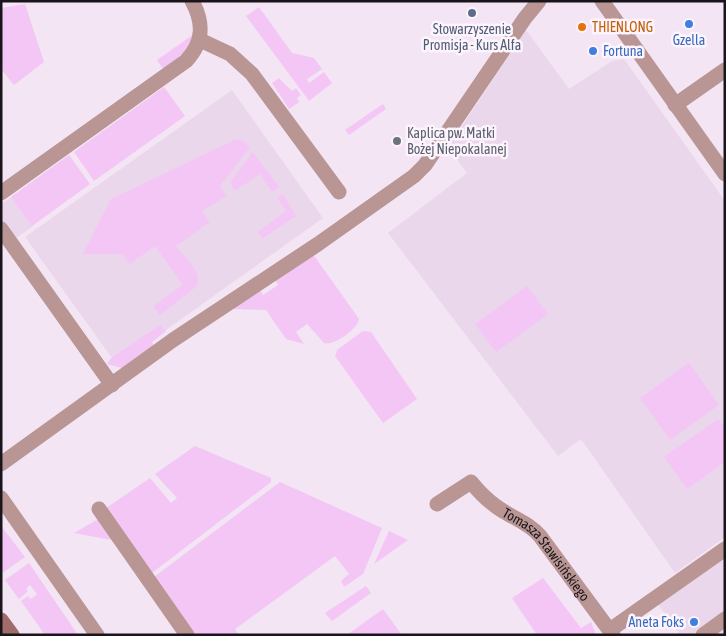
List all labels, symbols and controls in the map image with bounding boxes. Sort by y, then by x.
marker: Stowarzyszenie Promisja - Kurs Alfa [466,7,478,19]
marker: Gzella [683,18,695,30]
place label: THIENLONG [592,19,653,35]
place label: Stowarzyszenie Promisja - Kurs Alfa [423,21,521,53]
marker: THIENLONG [576,21,588,33]
place label: Gzella [673,32,705,48]
place label: Fortuna [603,43,643,59]
marker: Fortuna [587,45,599,57]
place label: Kaplica pw. Matki Bożej Niepokalanej [407,125,507,157]
marker: Kaplica pw. Matki Bożej Niepokalanej [391,135,403,147]
street label: Tomasza Stawisińskiego [500,505,593,604]
place label: Aneta Foks [628,614,684,630]
marker: Aneta Foks [688,616,700,628]

